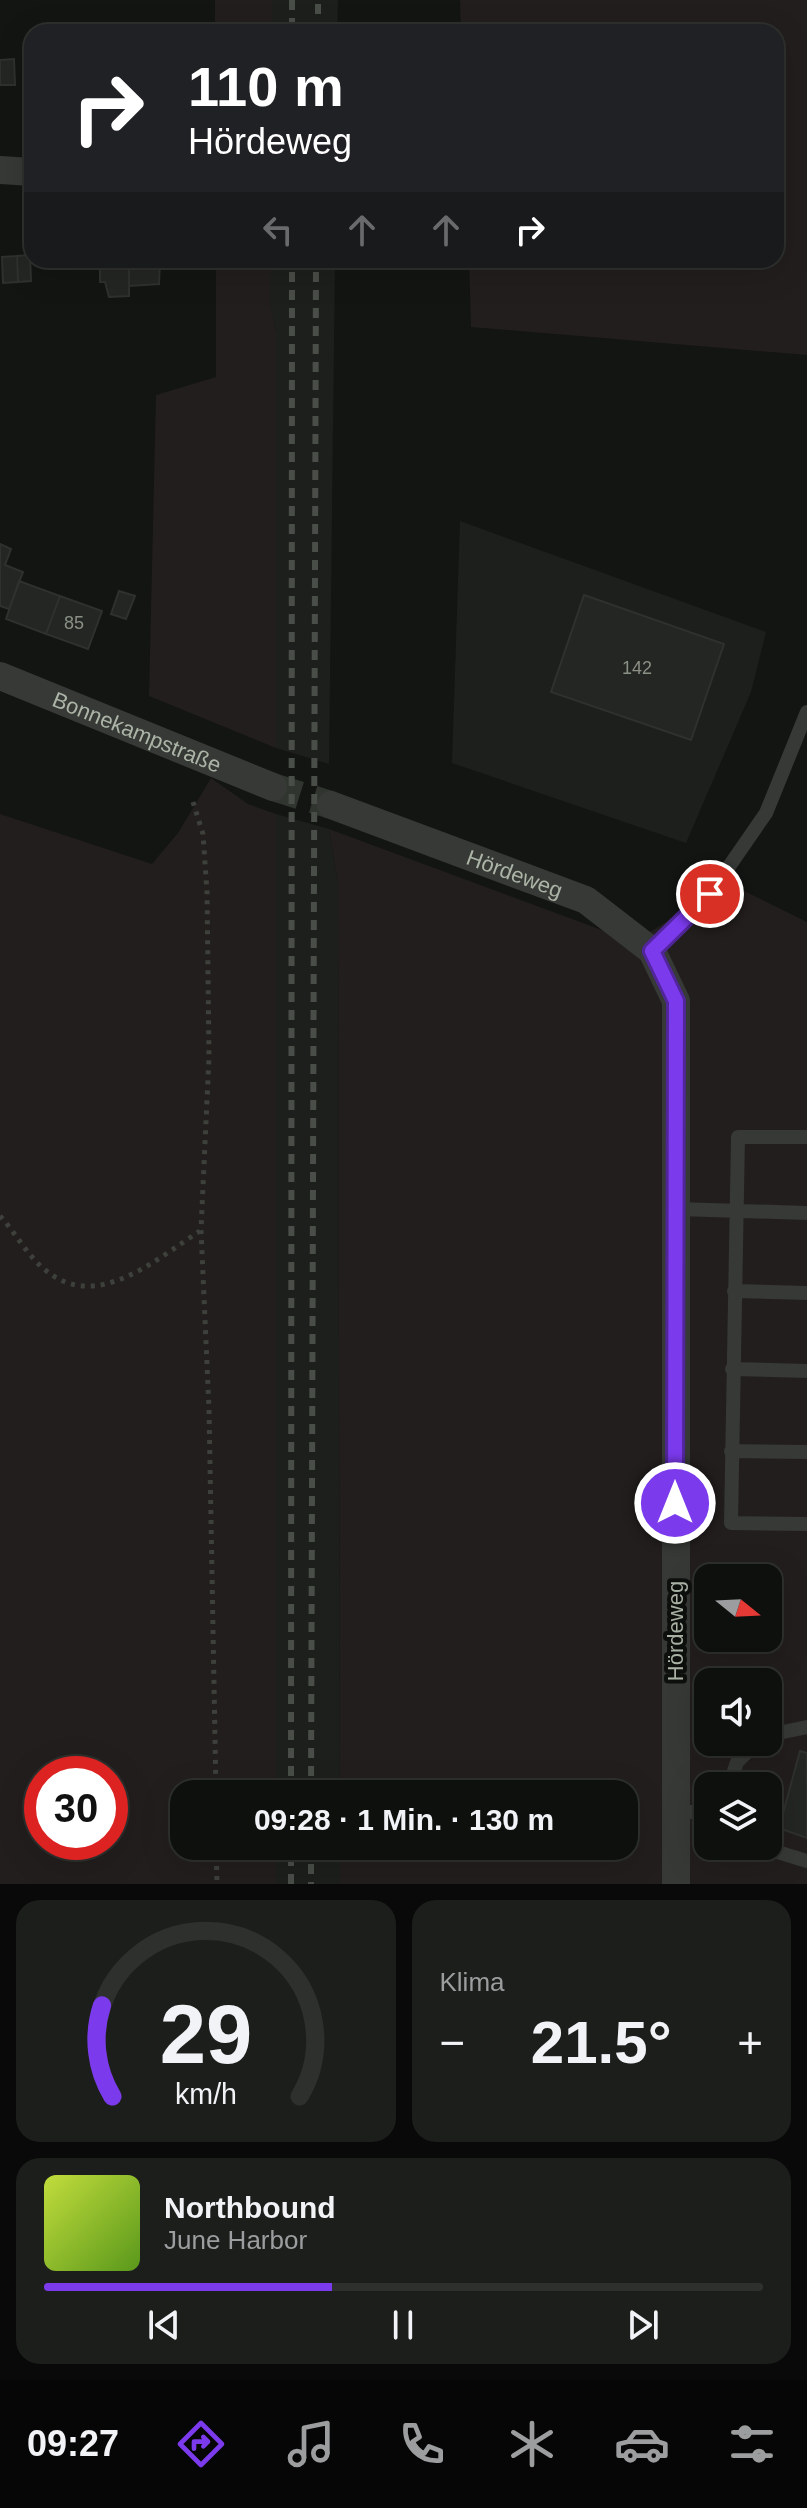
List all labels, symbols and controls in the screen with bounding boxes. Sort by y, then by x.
text: 110 m [188,55,344,118]
icon: right [56,56,160,160]
text: Hördeweg [188,121,352,162]
icon: left [256,208,300,252]
icon: ahead [340,208,384,252]
icon: ahead [424,208,468,252]
icon: right [508,208,552,252]
house number: 85 [64,613,84,633]
house number: 142 [622,658,652,678]
street label: Bonnekampstraße [49,686,225,777]
street label: Hördeweg [463,844,566,903]
pin [676,860,744,928]
icon: arrive [688,872,732,916]
position arrow [633,1461,717,1545]
north arrow [694,1564,782,1652]
map controls [694,1564,782,1860]
street label: Hördeweg [663,1581,688,1681]
button: sound [694,1668,782,1756]
speed limit sign: 30 [24,1756,128,1860]
button: layers [694,1772,782,1860]
text: 09:28 · 1 Min. · 130 m [254,1803,554,1836]
text: Klima [440,1967,505,1997]
text: 29 [159,1988,252,2081]
text: 21.5° [531,2009,672,2076]
text: − [440,2018,465,2067]
text: + [737,2018,763,2067]
text: km/h [175,2078,237,2110]
text: Northbound [164,2191,336,2224]
text: June Harbor [164,2225,307,2255]
icon: previous [142,2303,186,2347]
icon: pause [381,2303,425,2347]
icon: next [621,2303,665,2347]
icon: directions [173,2416,229,2472]
icon: music [283,2416,339,2472]
icon: phone [394,2416,450,2472]
icon: climate [504,2416,560,2472]
icon: car [614,2416,670,2472]
icon: filters [724,2416,780,2472]
text: 09:27 [27,2423,119,2464]

